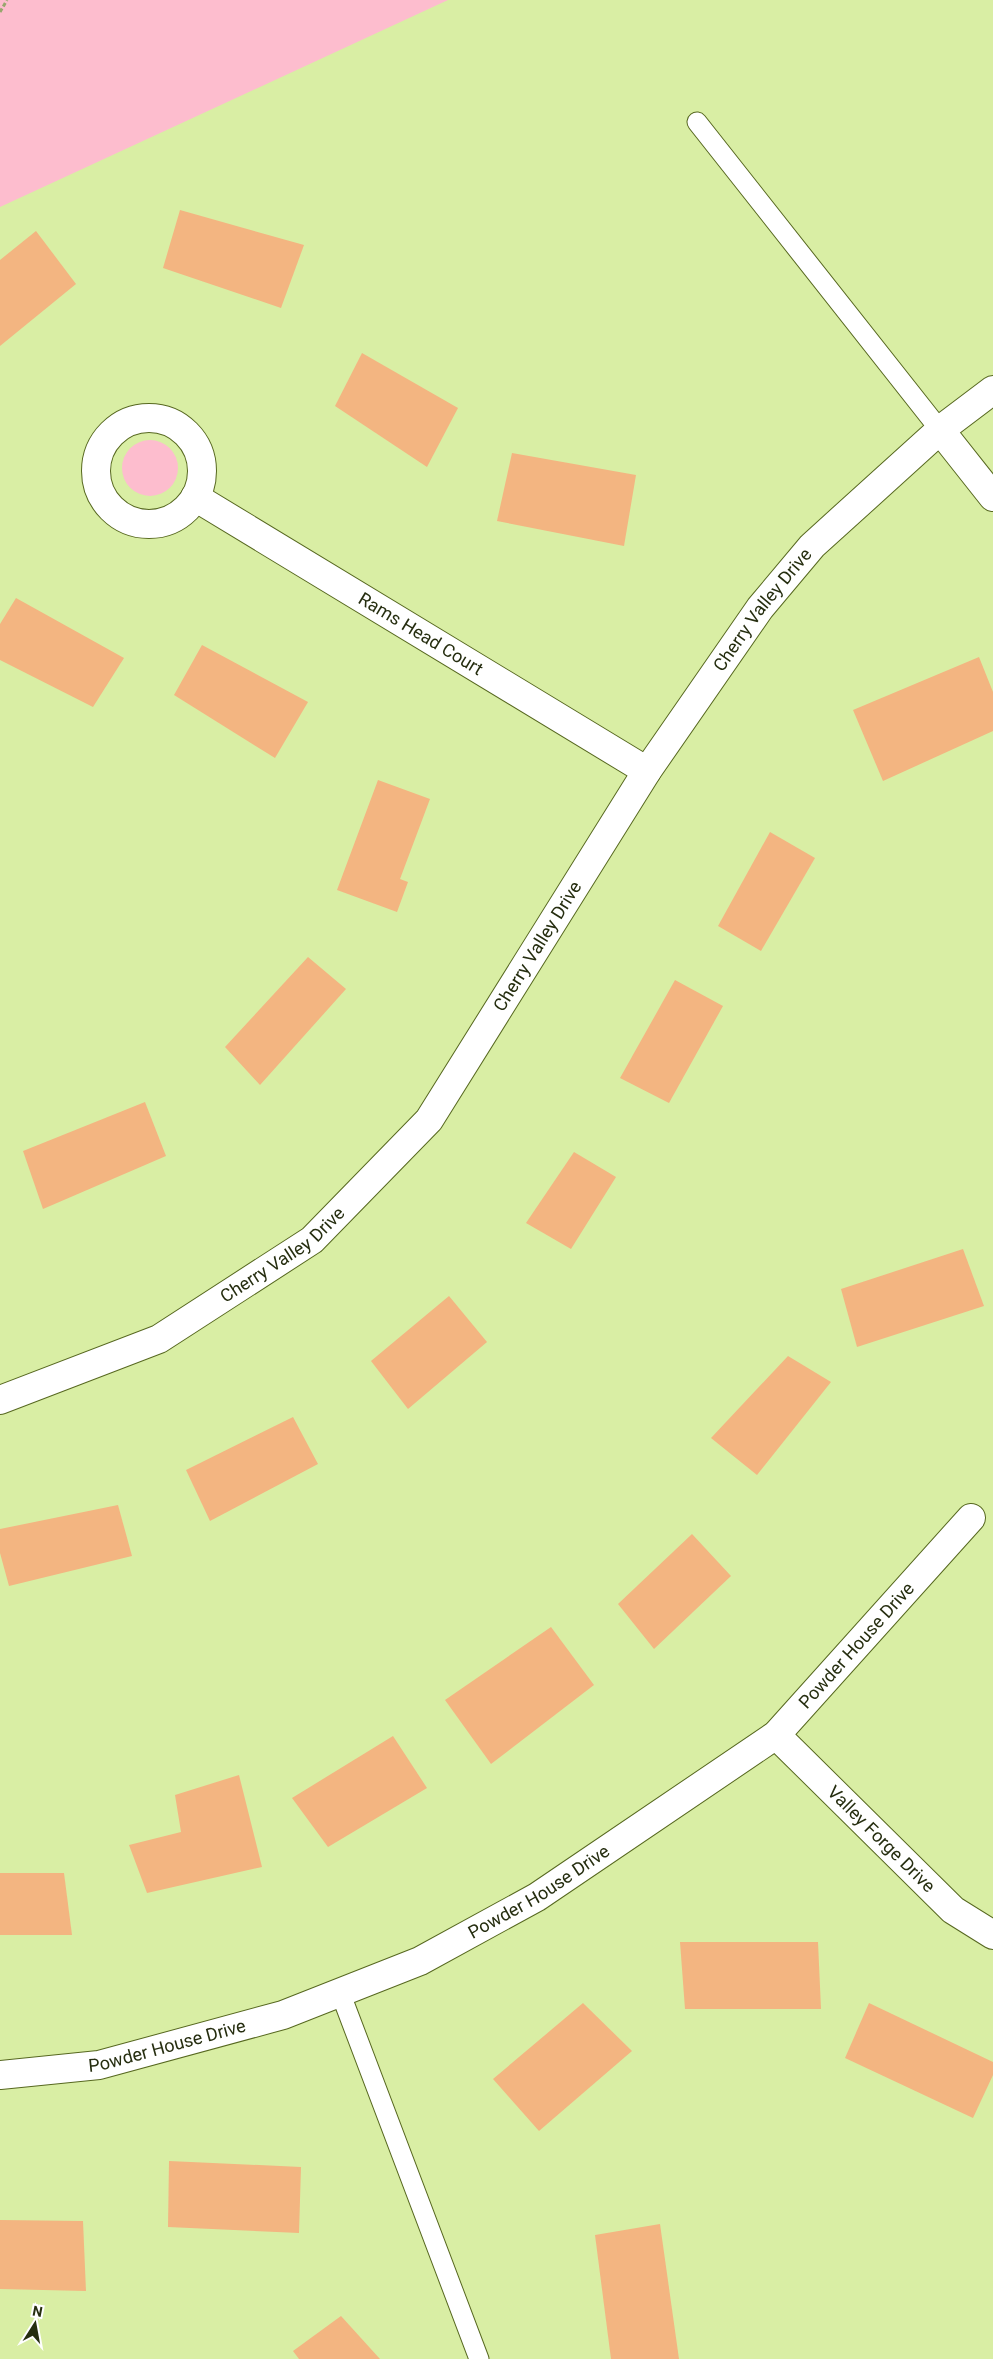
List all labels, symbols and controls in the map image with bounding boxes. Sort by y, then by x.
street label: Cherry Valley Drive [709,544,816,675]
street label: Rams Head Court [355,588,487,679]
street label: Cherry Valley Drive [489,877,586,1015]
street label: Cherry Valley Drive [216,1202,348,1307]
street label: Powder House Drive [794,1578,918,1712]
street label: Valley Forge Drive [823,1781,940,1896]
street label: Powder House Drive [464,1840,613,1943]
street label: Powder House Drive [87,2015,248,2076]
north arrow [10,2299,60,2349]
text: N [31,2302,44,2320]

